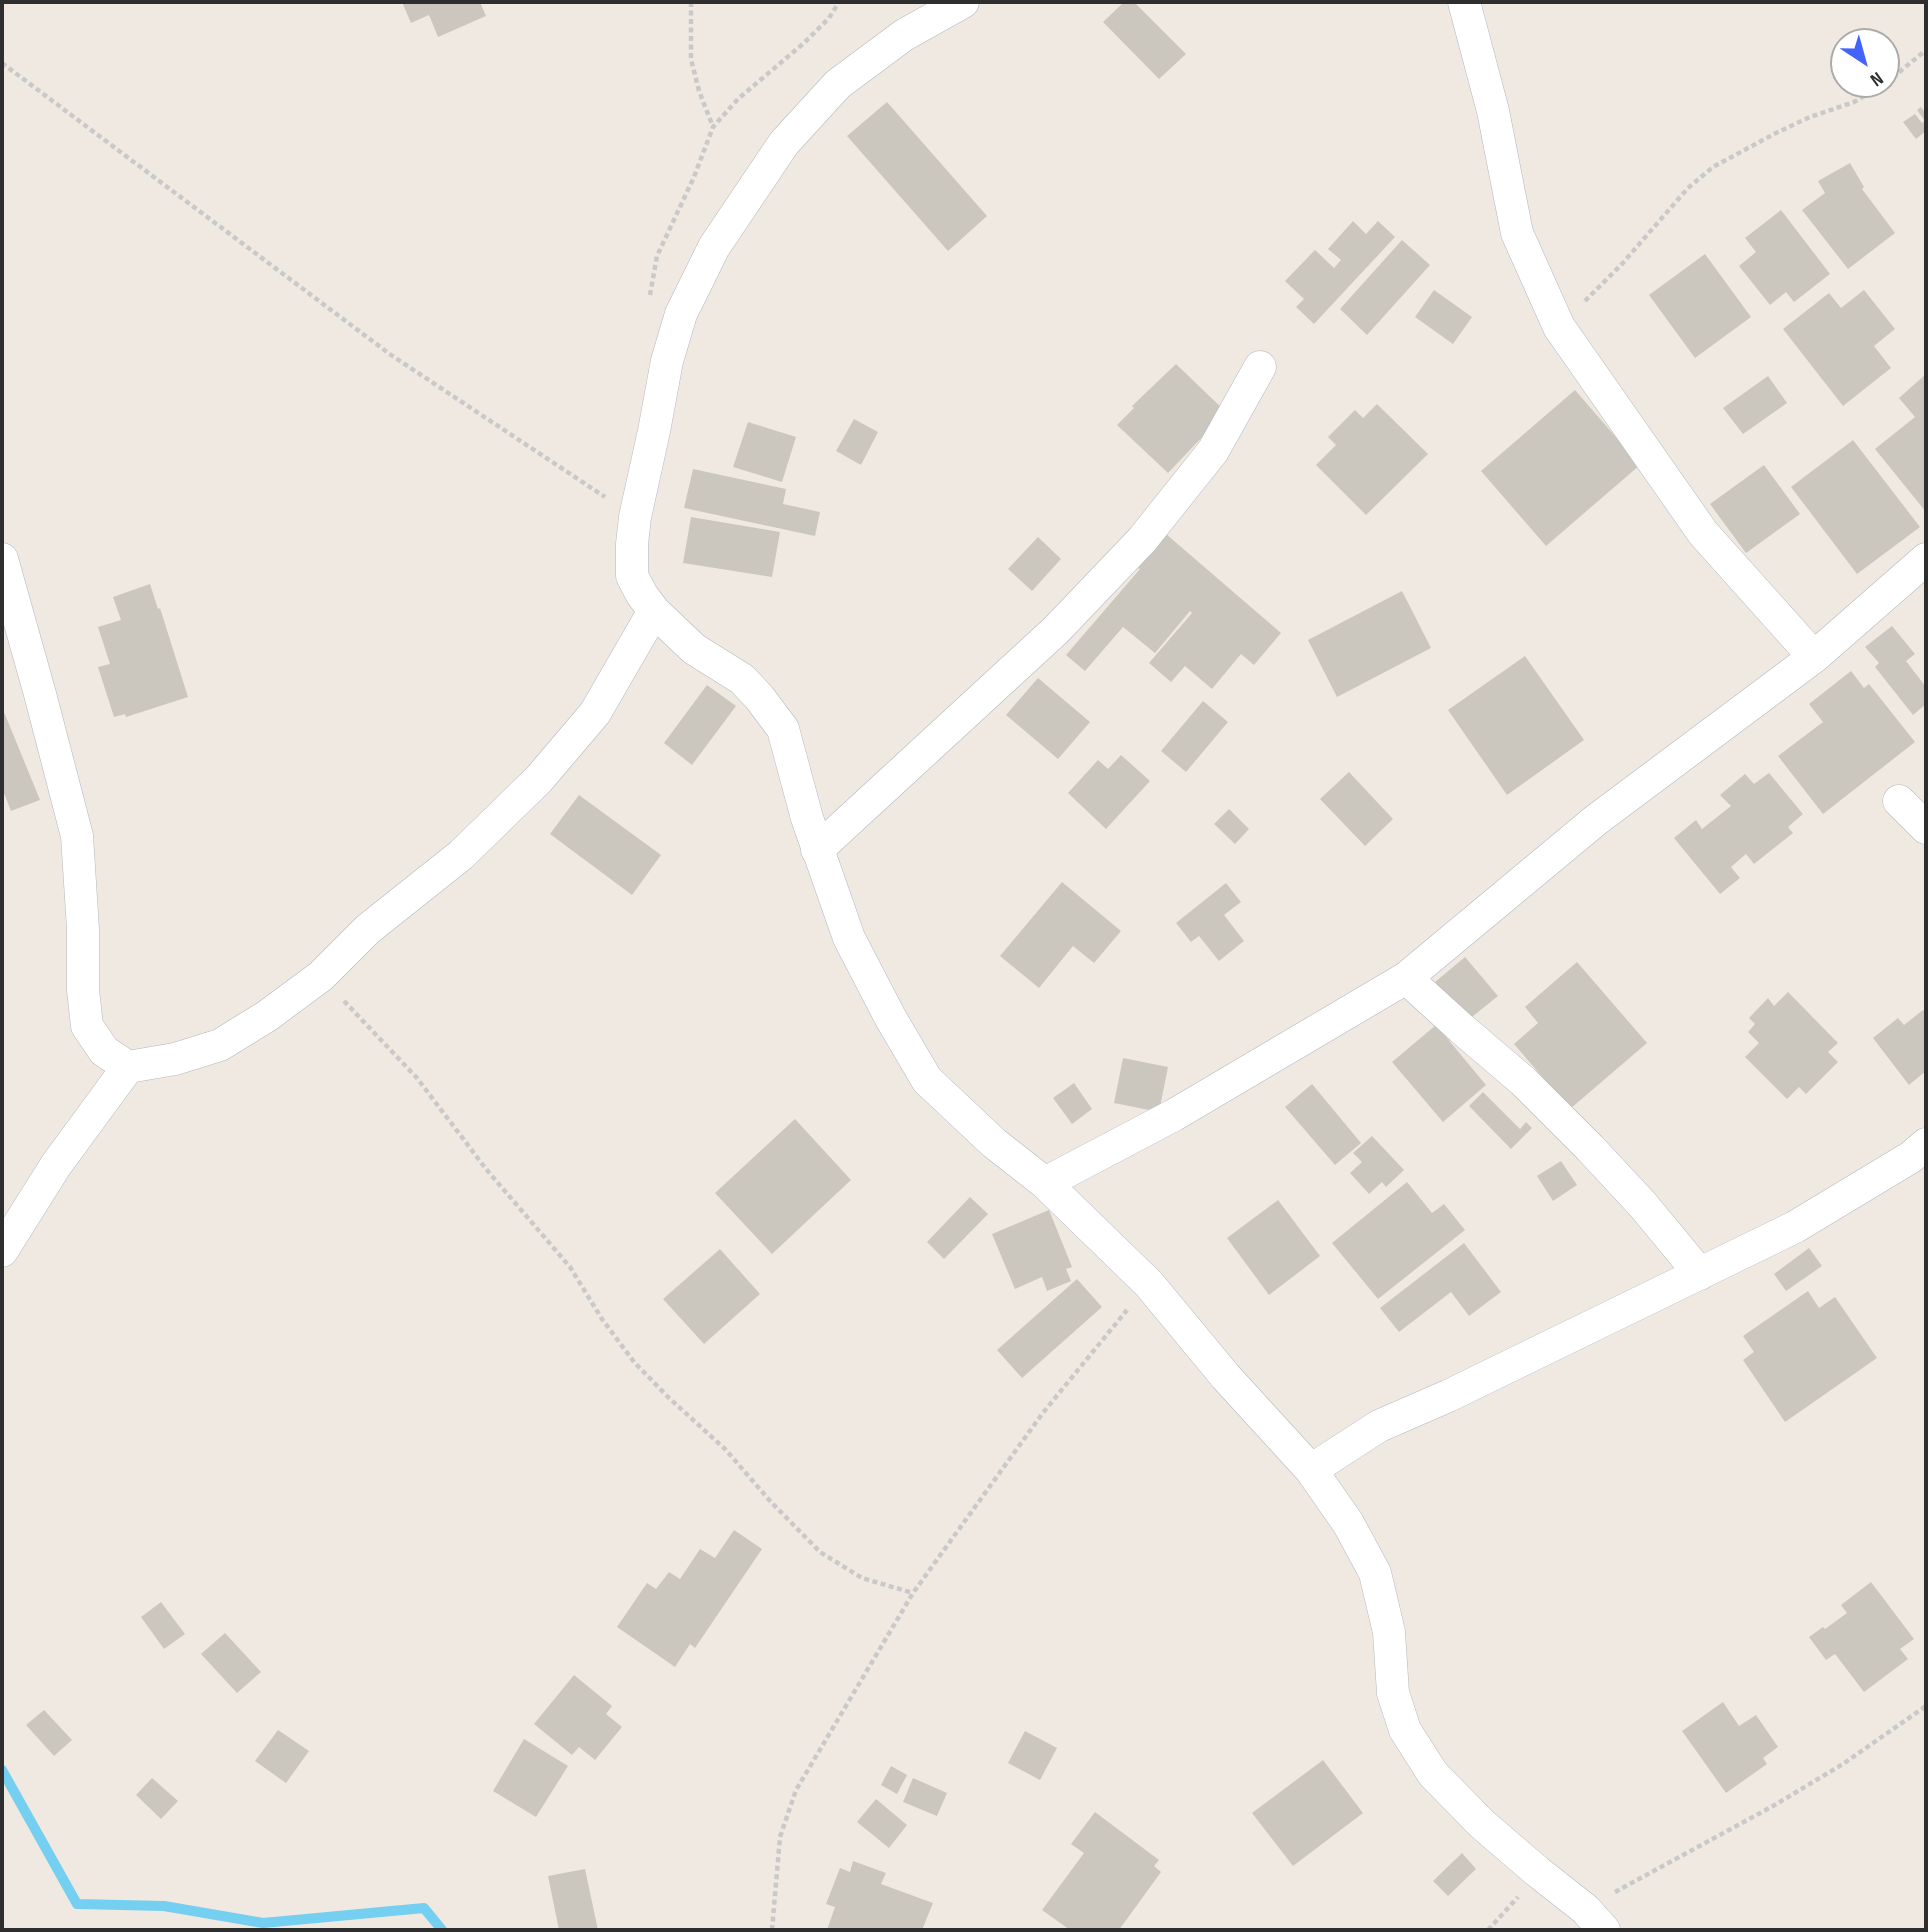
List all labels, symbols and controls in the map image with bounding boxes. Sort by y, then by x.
north arrow [1830,28,1900,98]
text: N [1866,66,1887,91]

